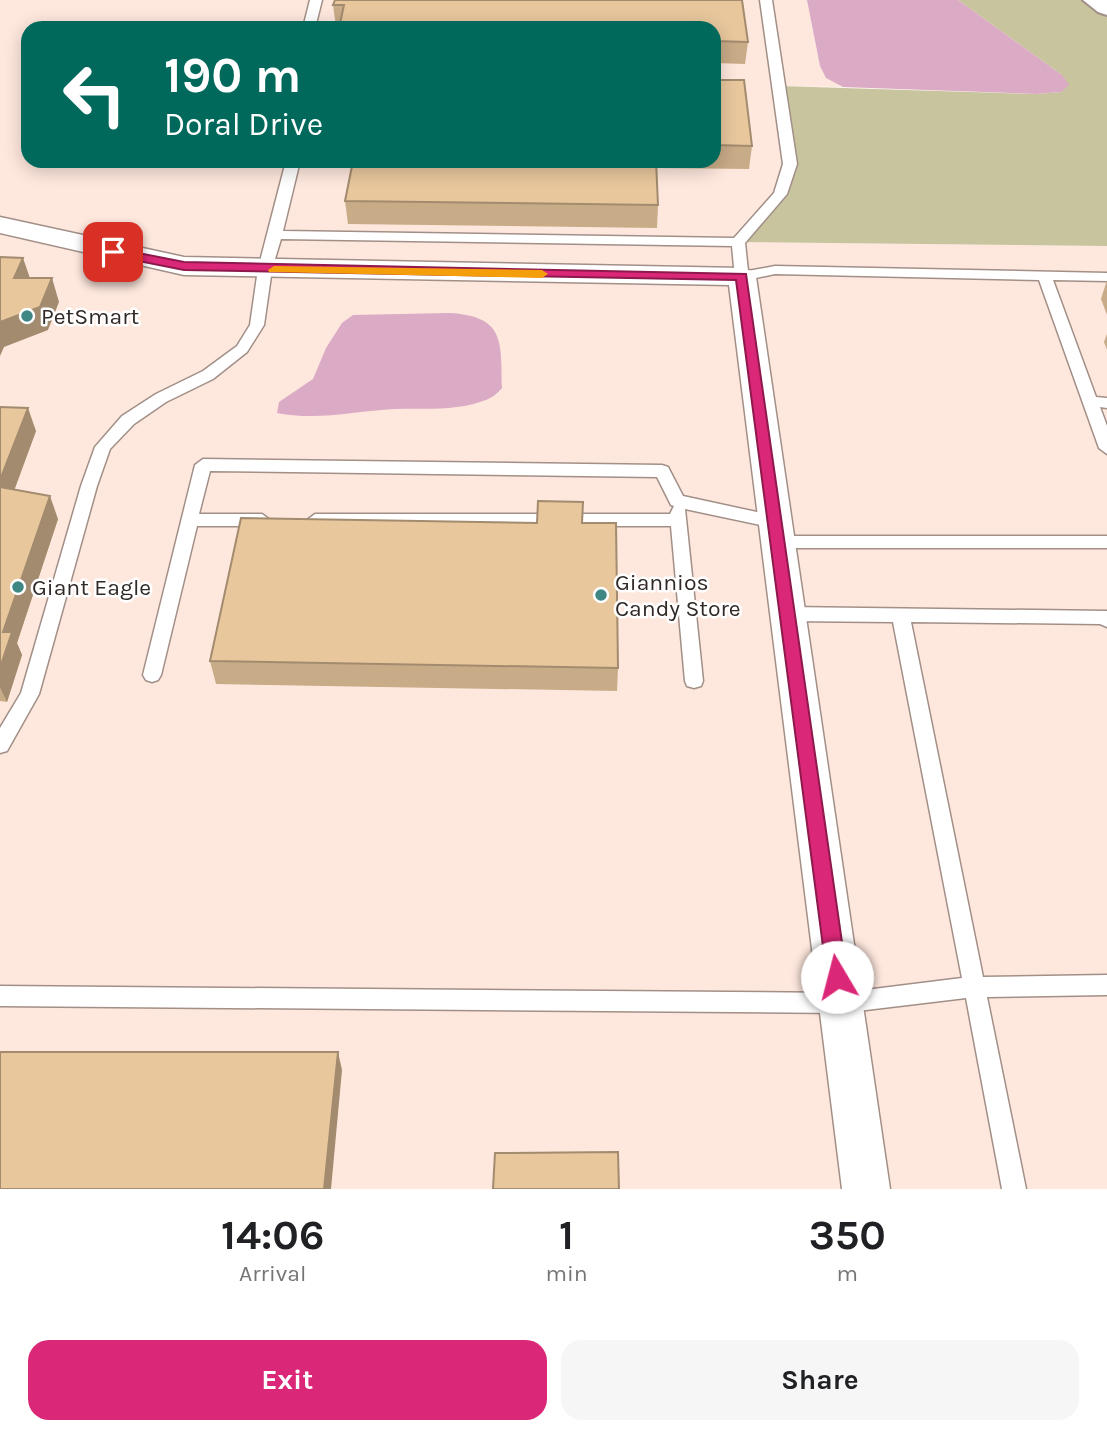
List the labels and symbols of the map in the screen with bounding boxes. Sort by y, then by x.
pin [83,222,143,282]
place label: PetSmart [41,303,140,330]
marker: PetSmart [19,308,35,324]
place label: Giannios Candy Store [615,569,741,622]
place label: Giant Eagle [32,574,151,601]
marker: Giant Eagle [10,579,26,595]
marker: Giannios Candy Store [593,587,609,603]
position arrow [800,940,874,1014]

